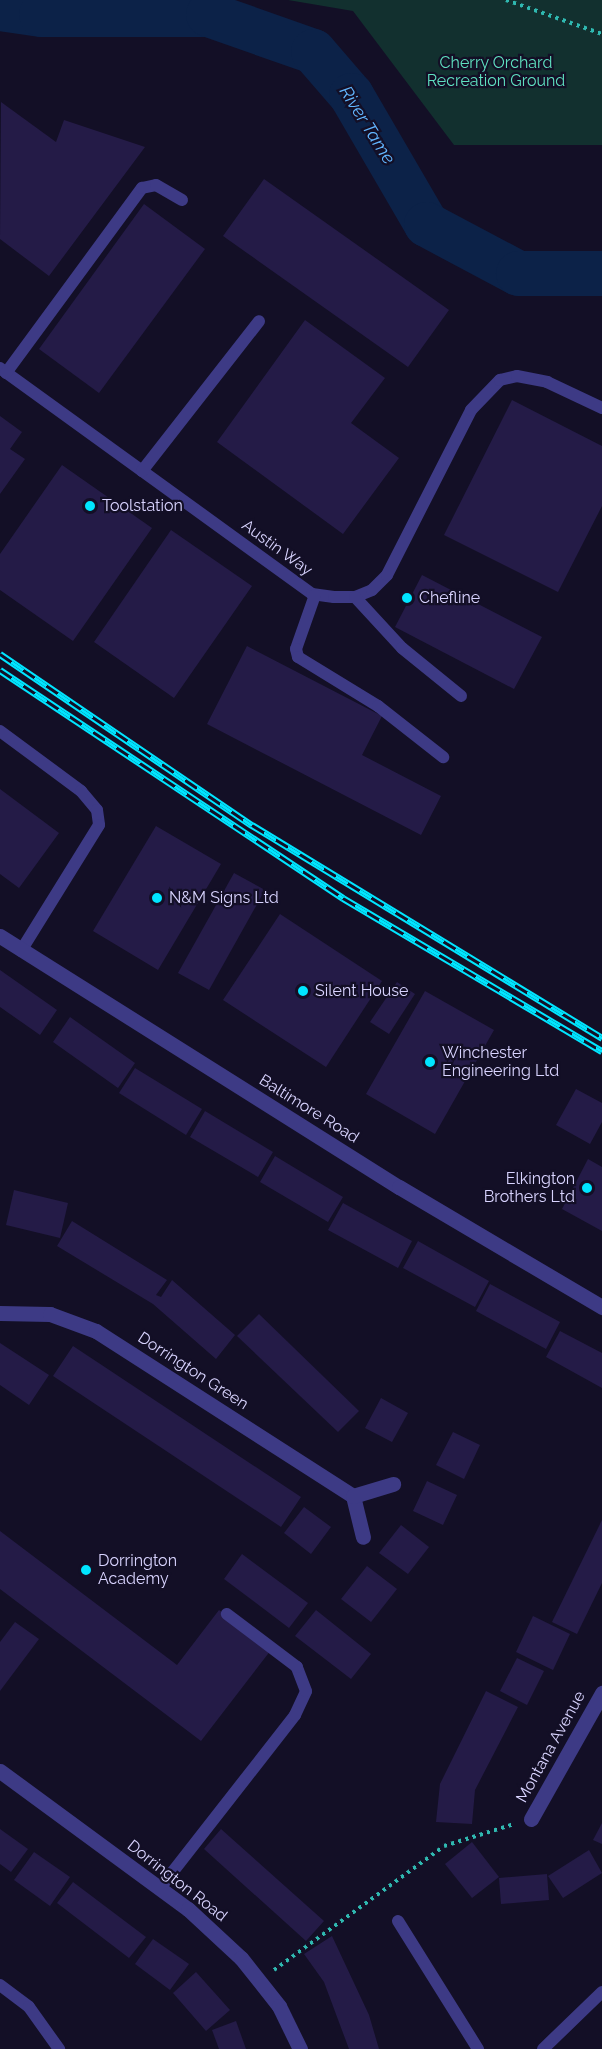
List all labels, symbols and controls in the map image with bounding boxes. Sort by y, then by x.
park label: Cherry Orchard Recreation Ground [427,53,565,91]
water label: River Tame [334,82,400,168]
place label: Toolstation [102,496,183,516]
marker: Toolstation [83,499,97,513]
street label: Austin Way [238,516,316,580]
place label: Chefline [419,588,480,608]
marker: Chefline [400,591,414,605]
place label: N&M Signs Ltd [169,888,279,908]
marker: N&M Signs Ltd [150,891,164,905]
place label: Silent House [315,981,408,1001]
marker: Silent House [296,984,310,998]
place label: Winchester Engineering Ltd [442,1043,559,1081]
marker: Winchester Engineering Ltd [423,1055,437,1069]
street label: Baltimore Road [256,1071,362,1147]
place label: Elkington Brothers Ltd [484,1169,575,1207]
marker: Elkington Brothers Ltd [580,1181,594,1195]
street label: Dorrington Green [134,1328,252,1414]
place label: Dorrington Academy [98,1551,177,1589]
marker: Dorrington Academy [79,1563,93,1577]
street label: Montana Avenue [512,1688,590,1806]
street label: Dorrington Road [123,1836,231,1926]

